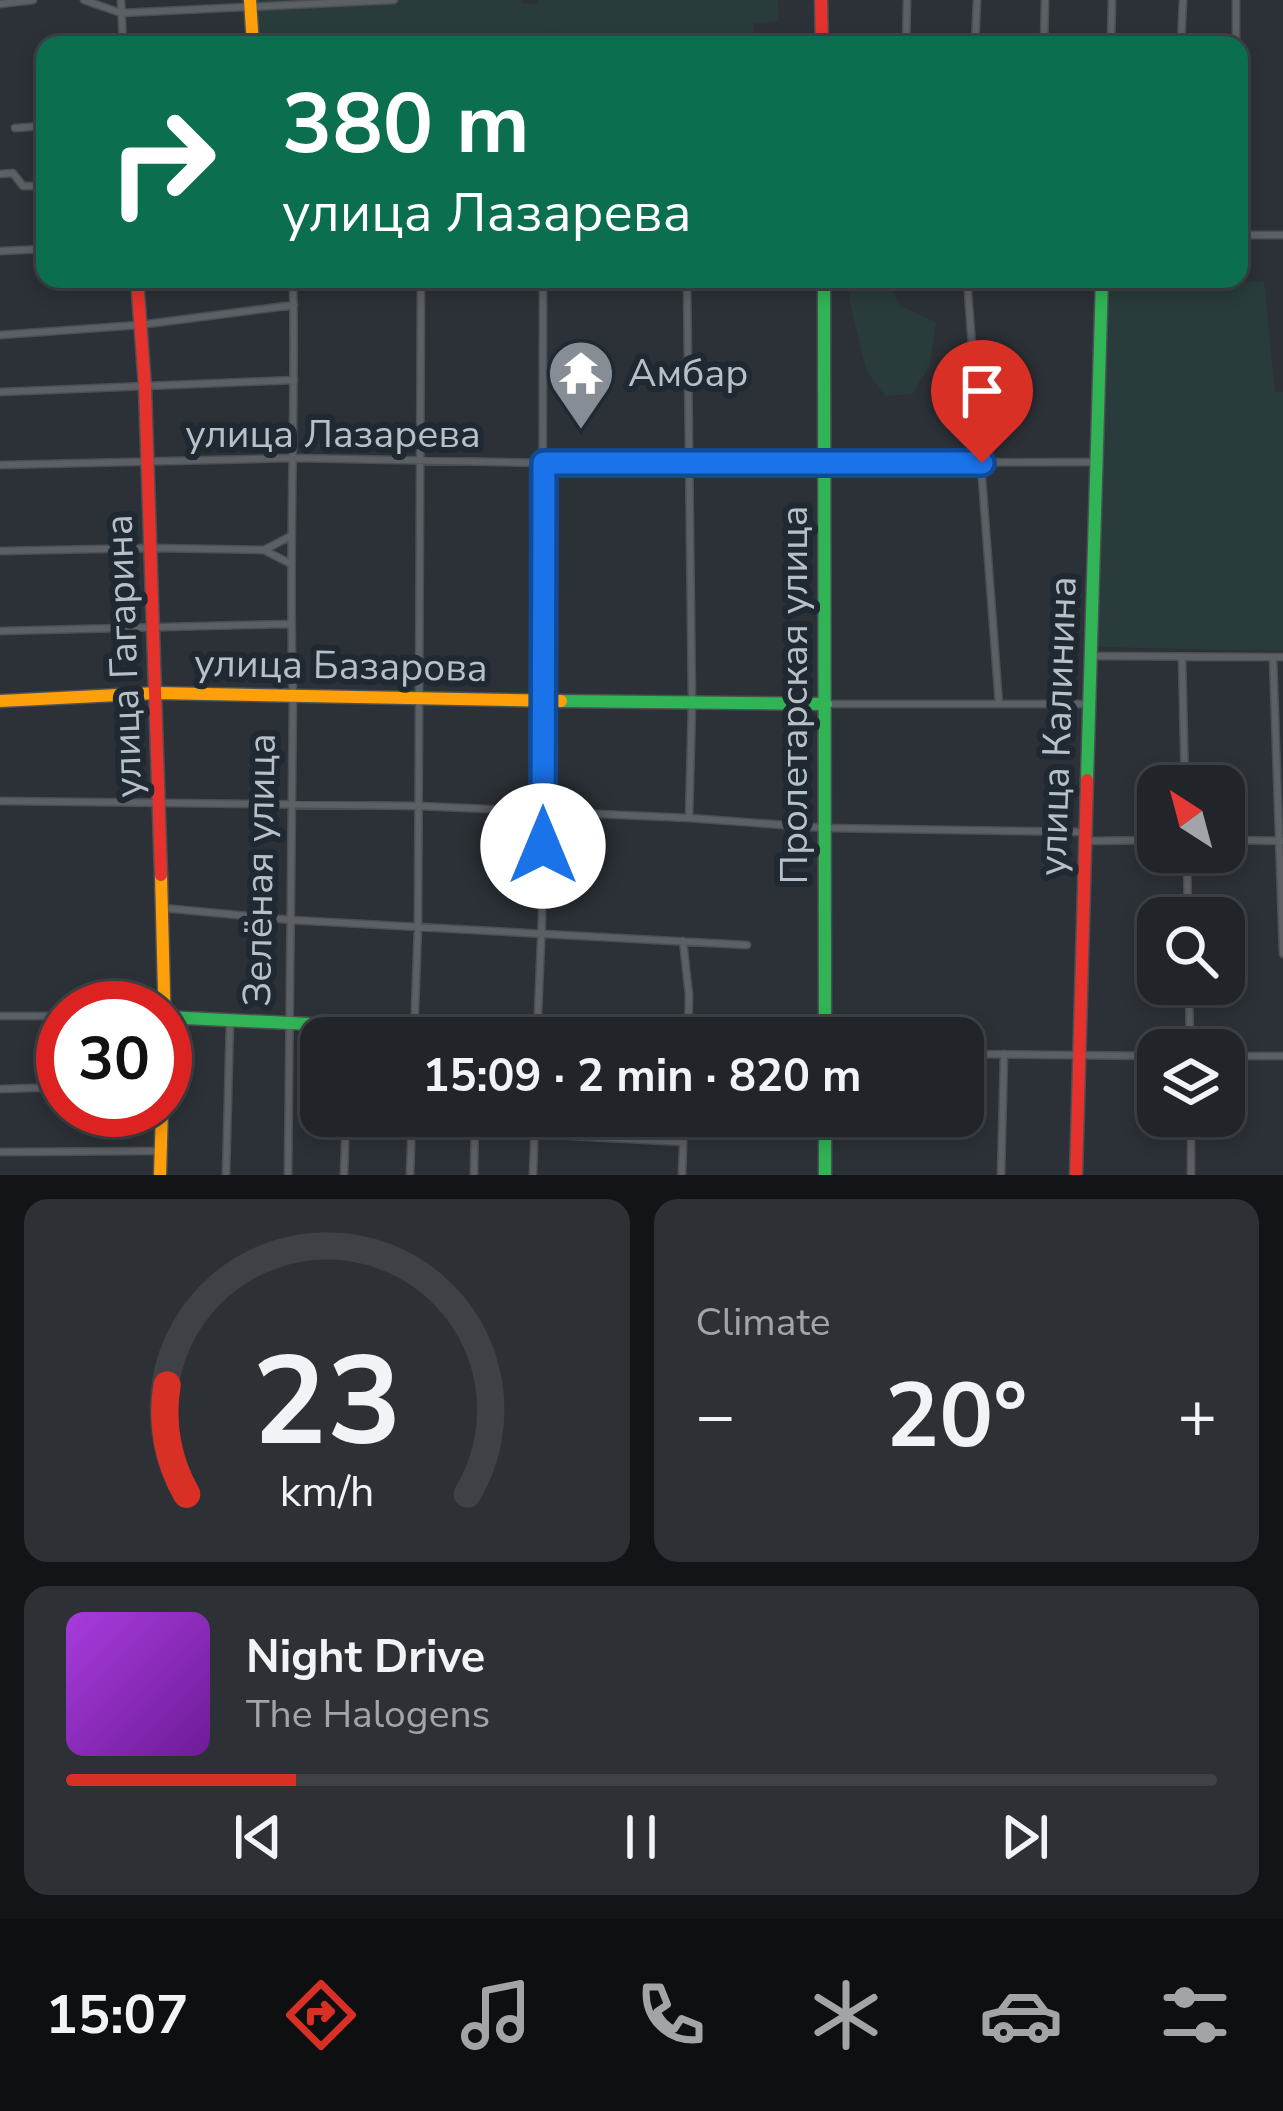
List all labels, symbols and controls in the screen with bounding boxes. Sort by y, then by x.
text: 380 m [282,67,530,182]
icon: right [84,84,240,240]
text: улица Лазарева [282,176,691,250]
temple icon: Амбар [546,338,616,432]
pin [931,340,1033,463]
place label: Амбар [628,347,748,400]
icon: arrive [949,358,1015,424]
street label: улица Лазарева [185,408,481,461]
street label: Пролетарская улица [768,505,821,885]
street label: улица Гагарина [93,513,155,799]
street label: улица Калинина [1026,575,1090,877]
street label: улица Базарова [194,637,488,695]
street label: Зелёная улица [231,733,289,1007]
north arrow [1137,765,1245,873]
map controls [1137,765,1245,1137]
position arrow [480,783,606,909]
button: search [1137,897,1245,1005]
speed limit sign: 30 [36,981,192,1137]
button: layers [1137,1029,1245,1137]
text: 15:09 · 2 min · 820 m [422,1046,862,1107]
text: Climate [696,1296,831,1349]
text: 23 [252,1317,402,1487]
text: 20° [885,1355,1027,1478]
text: − [696,1371,735,1461]
text: + [1177,1371,1217,1461]
text: km/h [279,1462,374,1520]
text: Night Drive [246,1627,485,1688]
text: The Halogens [246,1688,490,1741]
icon: previous [225,1804,291,1870]
icon: pause [608,1804,674,1870]
icon: next [992,1804,1058,1870]
icon: directions [279,1973,363,2057]
icon: music [454,1973,538,2057]
icon: phone [629,1973,713,2057]
icon: climate [804,1973,888,2057]
icon: car [979,1973,1063,2057]
icon: filters [1153,1973,1237,2057]
text: 15:07 [45,1978,188,2052]

